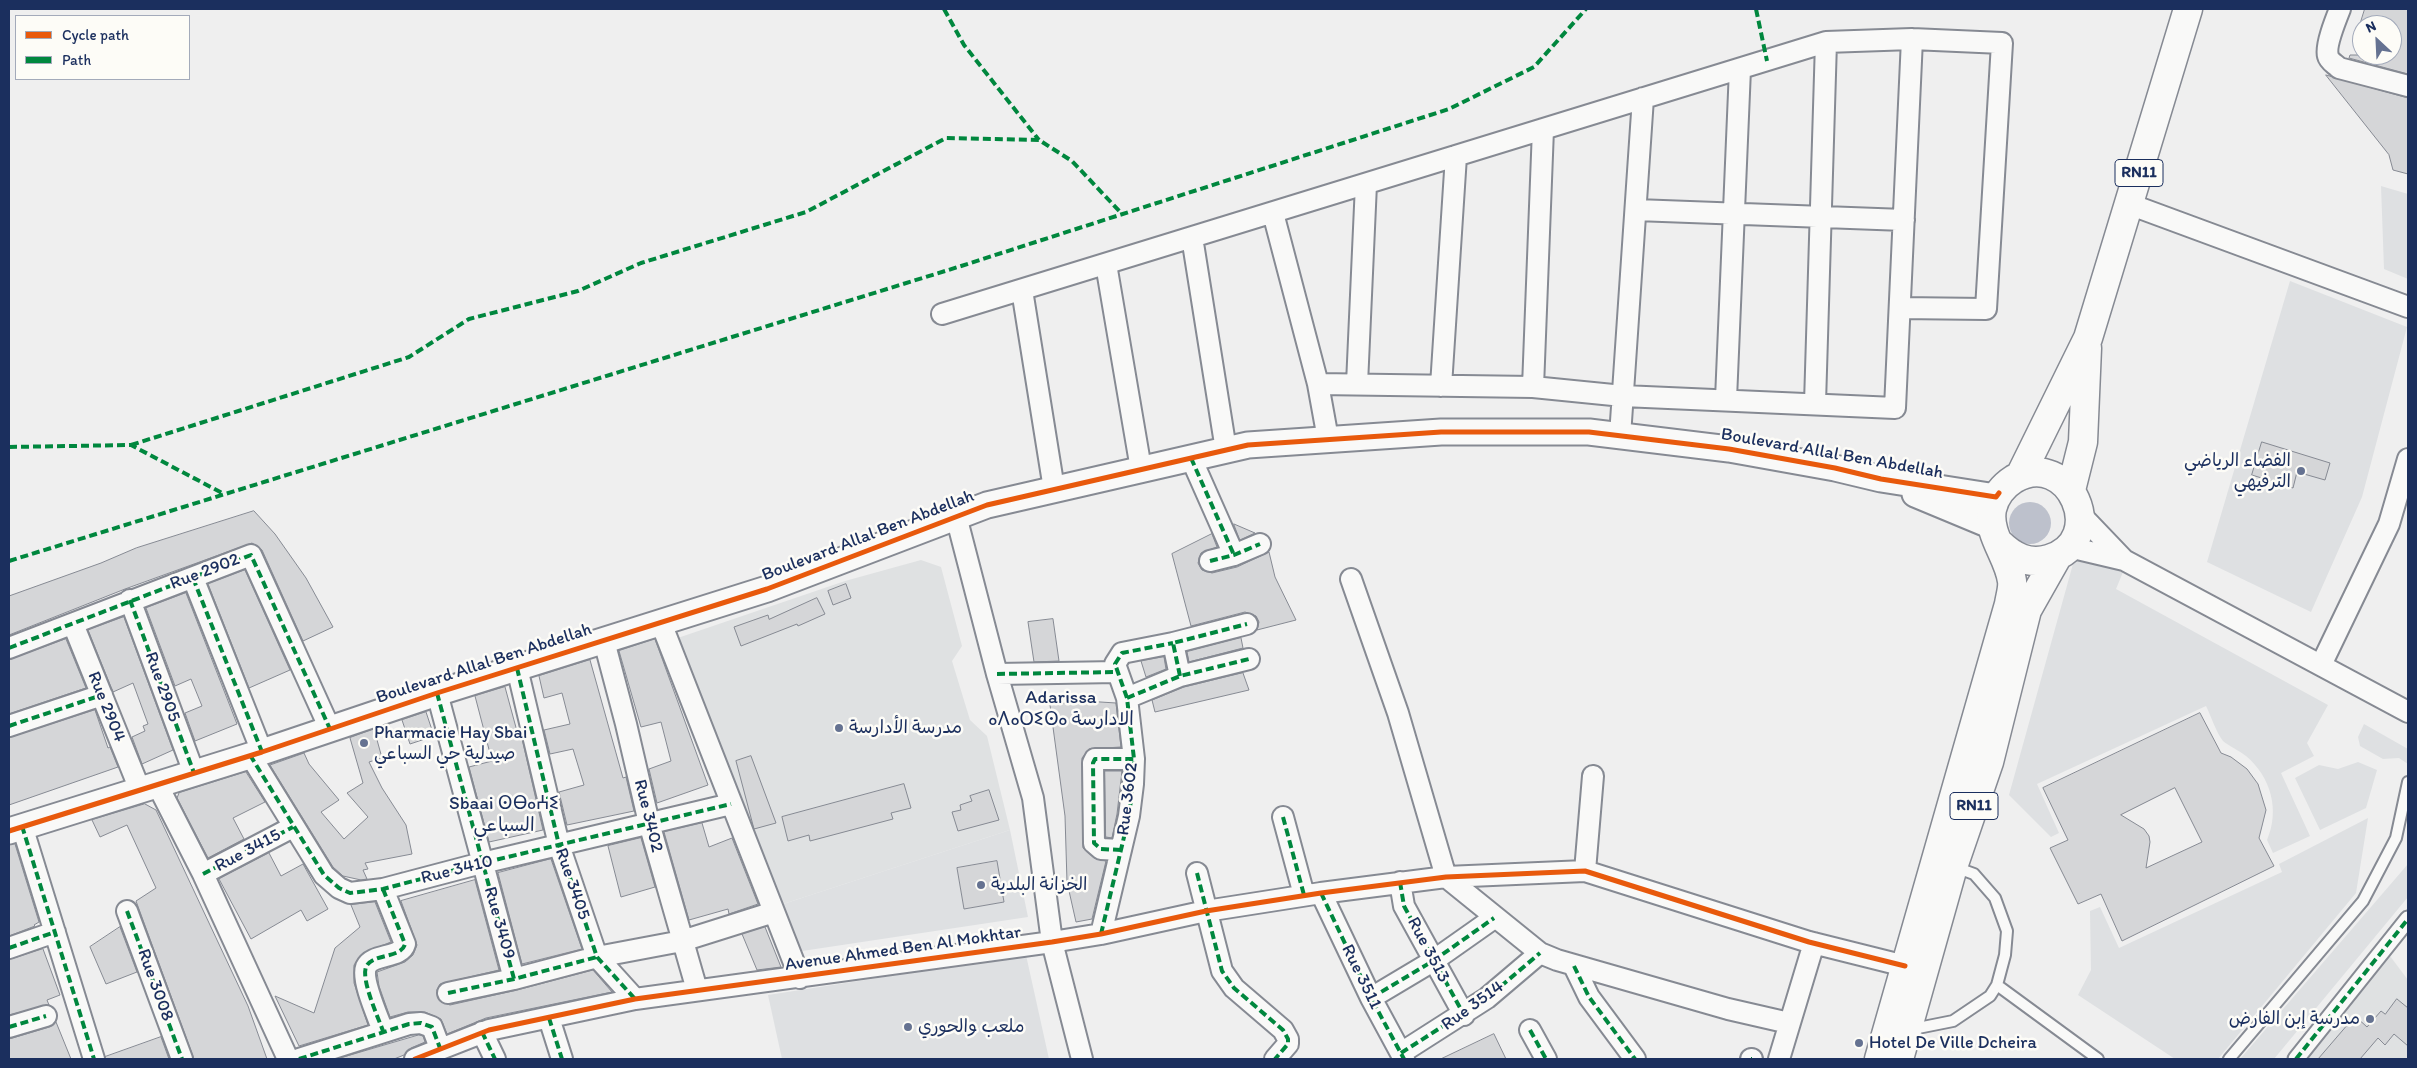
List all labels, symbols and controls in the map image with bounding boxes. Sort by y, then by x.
legend [15,15,190,80]
north arrow [2352,15,2402,65]
text: N [2363,17,2379,37]
text: Cycle path [62,26,129,44]
text: Path [62,51,91,69]
road number: RN11 [2115,160,2163,187]
street label: Boulevard Allal Ben Abdellah [1719,424,1945,484]
place label: الفضاء الرياضي الترفيهي [2184,450,2291,492]
marker: الفضاء الرياضي الترفيهي [2295,465,2307,477]
street label: Boulevard Allal Ben Abdellah [759,486,977,586]
street label: Rue 2902 [167,549,243,595]
street label: Boulevard Allal Ben Abdellah [374,619,594,709]
street label: Rue 2905 [139,649,185,725]
street label: Rue 2904 [82,669,130,745]
district label: Adarissa ⴰⴷⴰⵔⵉⵙⴰ الادارسة [988,687,1134,731]
place label: مدرسة الأدارسة [849,717,962,739]
place label: Pharmacie Hay Sbai صيدلية حي السباعي [374,722,527,764]
marker: مدرسة الأدارسة [833,722,845,734]
marker: Pharmacie Hay Sbai صيدلية حي السباعي [358,737,370,749]
street label: Rue 3602 [1113,761,1143,837]
street label: Rue 3402 [628,777,668,855]
road number: RN11 [1950,792,1998,819]
district label: Sbaai ⵙⴱⴰⵄⵉ السباعي [449,793,559,837]
street label: Rue 3415 [211,825,285,877]
street label: Rue 3405 [550,845,594,923]
street label: Rue 3410 [419,851,495,889]
place label: الخزانة البلدية [991,874,1087,896]
marker: الخزانة البلدية [975,879,987,891]
street label: Rue 3409 [478,884,520,962]
street label: Rue 3513 [1402,914,1454,986]
street label: Avenue Ahmed Ben Al Mokhtar [784,922,1022,976]
street label: Rue 3511 [1336,941,1386,1013]
street label: Rue 3008 [132,946,178,1024]
street label: Rue 3514 [1438,976,1508,1036]
place label: مدرسة إبن الفارض [2229,1008,2360,1030]
marker: مدرسة إبن الفارض [2364,1013,2376,1025]
place label: ملعب والحوري [918,1016,1024,1038]
marker: ملعب والحوري [902,1021,914,1033]
place label: Hotel De Ville Dcheira [1869,1032,2037,1054]
marker: Hotel De Ville Dcheira [1853,1037,1865,1049]

